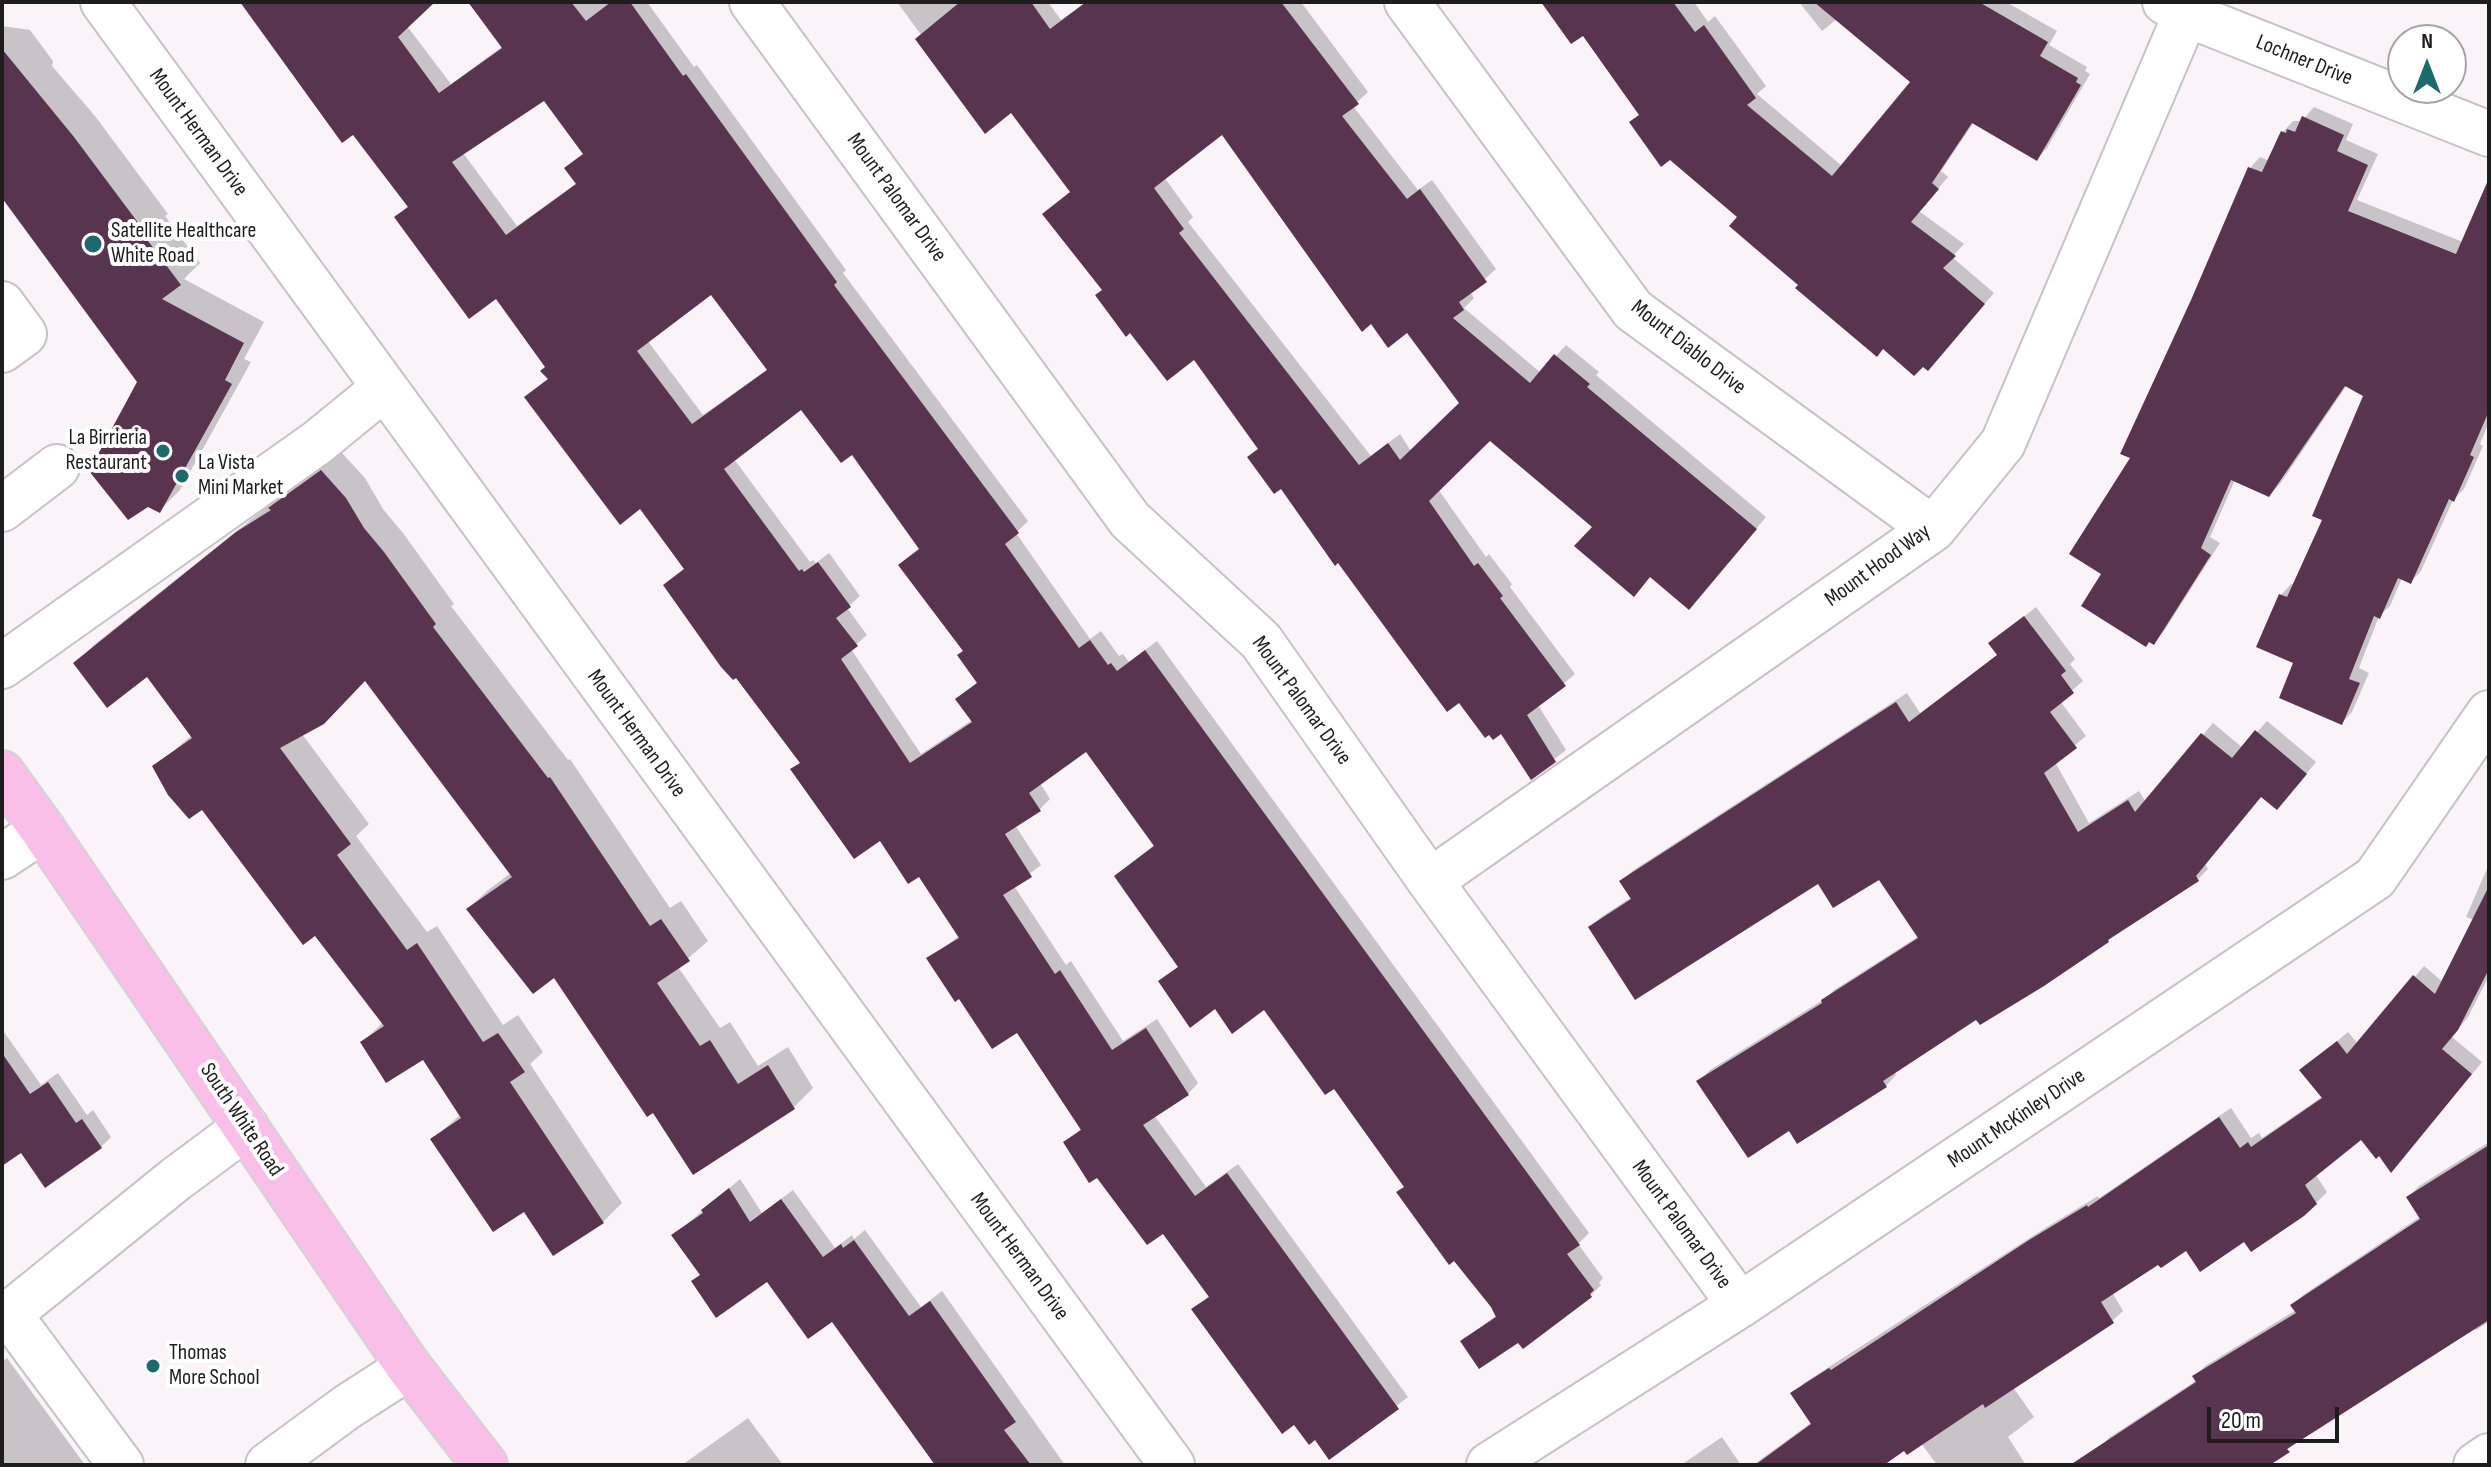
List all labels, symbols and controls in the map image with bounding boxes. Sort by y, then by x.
north arrow [2387,24,2467,104]
text: N [2421,28,2433,55]
street label: Lochner Drive [2252,30,2356,92]
street label: Mount Herman Drive [143,64,253,202]
street label: Mount Palomar Drive [840,128,952,268]
place label: Satellite Healthcare White Road [111,218,256,270]
marker: Satellite Healthcare White Road [82,233,104,255]
street label: Mount Diablo Drive [1625,295,1751,401]
place label: La Birrieria Restaurant [65,425,147,476]
marker: La Birrieria Restaurant [154,442,172,460]
place label: La Vista Mini Market [198,450,284,502]
marker: La Vista Mini Market [173,467,191,485]
street label: Mount Hood Way [1820,519,1936,613]
street label: Mount Palomar Drive [1245,631,1357,771]
street label: Mount Herman Drive [581,665,691,803]
street label: South White Road [194,1058,288,1182]
street label: Mount McKinley Drive [1943,1063,2091,1175]
street label: Mount Palomar Drive [1625,1155,1737,1295]
street label: Mount Herman Drive [964,1188,1074,1326]
place label: Thomas More School [169,1340,259,1392]
marker: Thomas More School [144,1357,162,1375]
scale bar [2211,1391,2343,1441]
text: 20 m [2221,1406,2261,1435]

